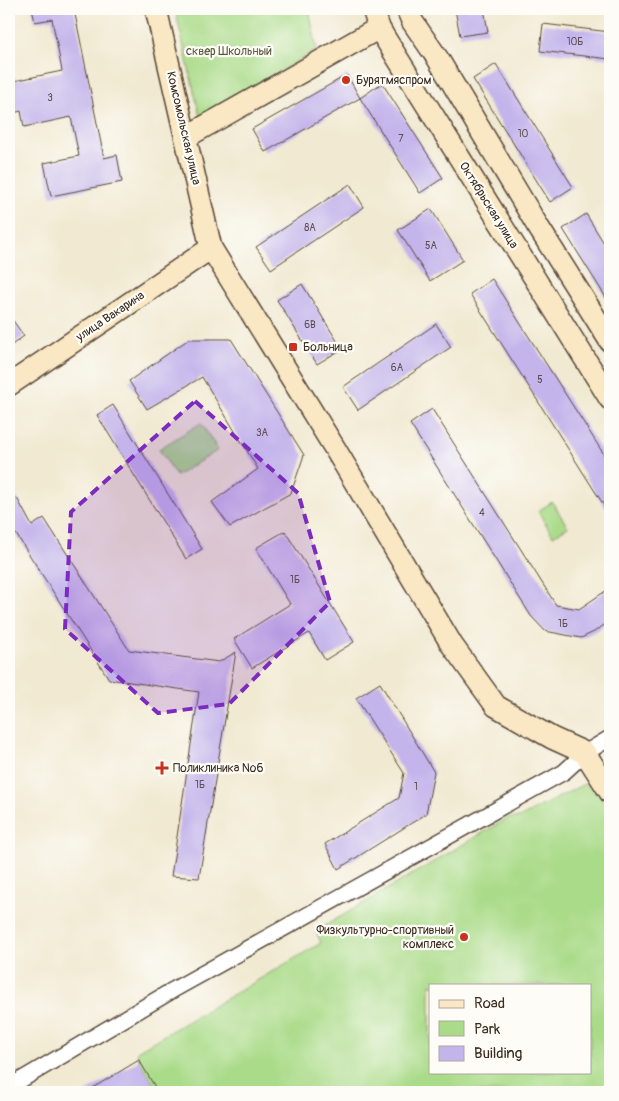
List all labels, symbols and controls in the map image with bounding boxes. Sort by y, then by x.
house number: 10Б [567,36,583,48]
park label: сквер Школьный [186,44,272,59]
street label: Комсомольская улица [163,70,204,187]
place label: Бурятмяспром [356,73,432,88]
marker: Бурятмяспром [340,74,352,86]
house number: 3 [47,92,53,104]
house number: 10 [518,128,529,140]
house number: 7 [398,133,404,145]
street label: Октябрьская улица [456,159,522,252]
house number: 8А [304,222,316,234]
house number: 5А [425,240,437,252]
street label: улица Вакарина [72,288,148,345]
house number: 6В [304,319,316,331]
place label: Больница [303,340,353,355]
marker: Больница [287,341,299,353]
house number: 6А [391,362,404,374]
house number: 5 [537,374,543,386]
house number: 3А [256,427,269,439]
house number: 4 [479,507,485,519]
house number: 1Б [290,574,300,586]
house number: 1Б [558,618,568,630]
marker: Поликлиника №6 [155,761,169,775]
place label: Поликлиника №6 [173,761,263,776]
house number: 1Б [195,779,205,791]
house number: 1 [414,781,418,793]
place label: Физкультурно-спортивный комплекс [316,923,454,952]
marker: Физкультурно-спортивный комплекс [458,931,470,943]
legend [429,984,592,1074]
text: Road [474,994,505,1013]
text: Park [474,1020,501,1039]
text: Building [474,1044,522,1063]

